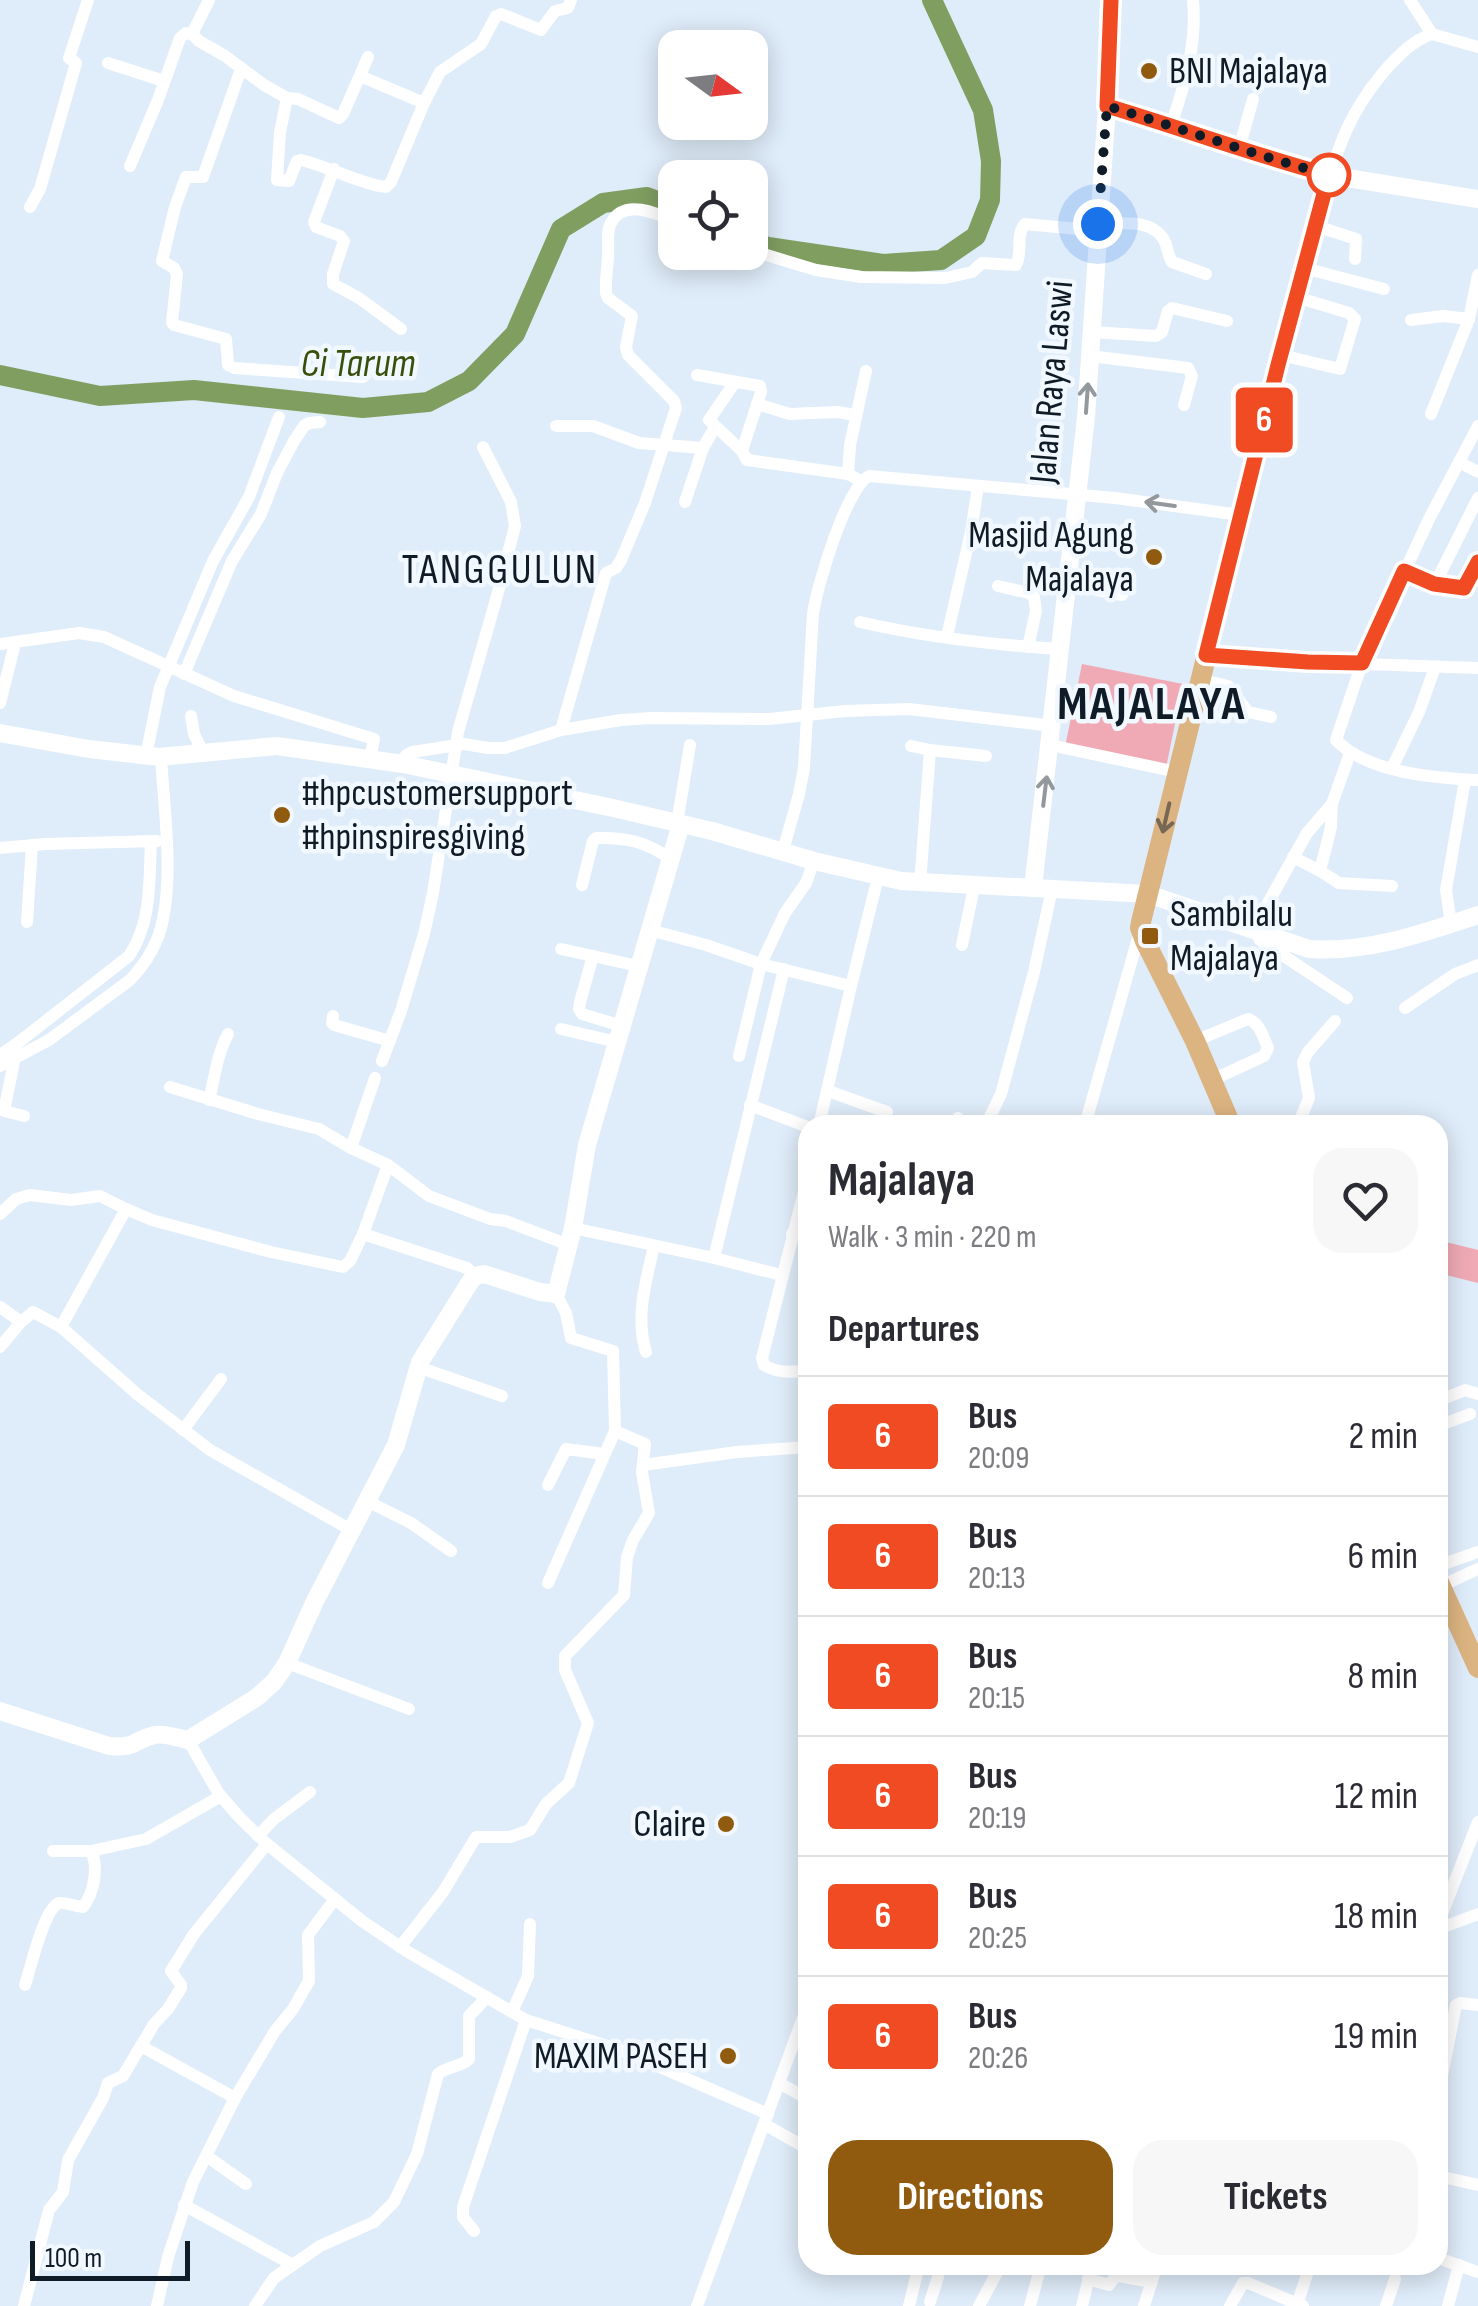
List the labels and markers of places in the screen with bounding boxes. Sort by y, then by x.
place label: BNI Majalaya [1169,49,1328,94]
marker: BNI Majalaya [1138,60,1160,82]
unlabelled marker [1308,154,1350,196]
place label: Masjid Agung Majalaya [968,513,1134,602]
marker: Masjid Agung Majalaya [1143,546,1165,568]
place label: #hpcustomersupport #hpinspiresgiving [302,771,573,860]
marker: #hpcustomersupport #hpinspiresgiving [271,804,293,826]
place label: Sambilalu Majalaya [1170,892,1293,981]
marker: Sambilalu Majalaya [1139,925,1161,947]
place label: Claire [633,1802,706,1847]
marker: Claire [715,1813,737,1835]
place label: MAXIM PASEH [534,2034,708,2079]
marker: MAXIM PASEH [717,2045,739,2067]

